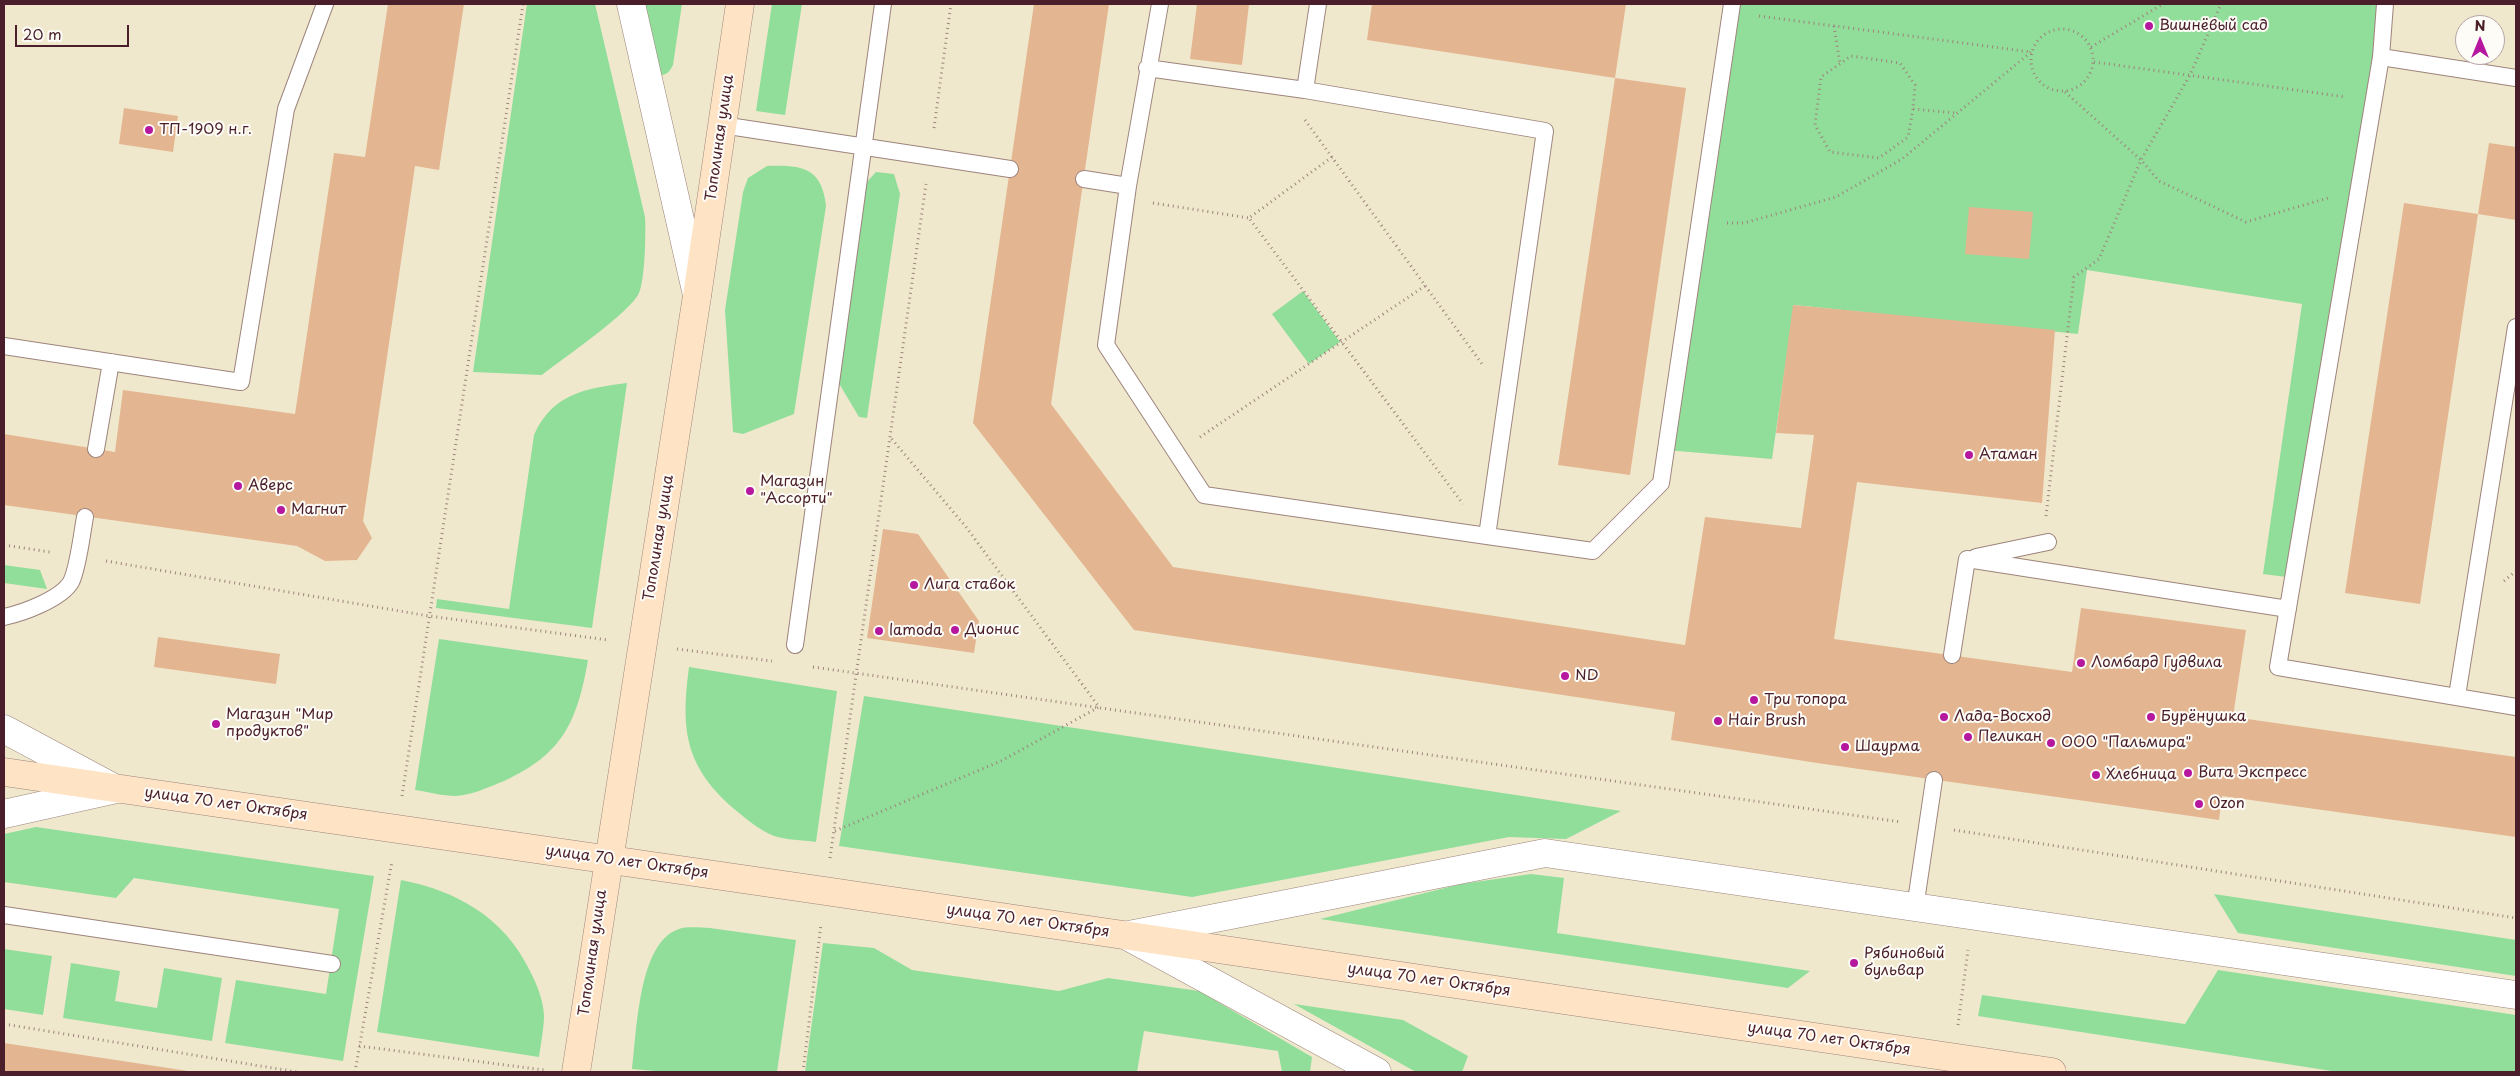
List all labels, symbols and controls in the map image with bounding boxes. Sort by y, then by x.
scale bar [18,15,131,47]
north arrow [2455,15,2505,65]
text: N [2474,15,2486,36]
place label: Вишнёвый сад [2159,17,2268,35]
marker: Вишнёвый сад [2143,20,2155,32]
text: 20 m [23,22,62,45]
street label: Тополиная улица [702,74,738,202]
place label: ТП-1909 н.г. [159,121,252,139]
marker: ТП-1909 н.г. [143,124,155,136]
place label: Атаман [1979,446,2038,464]
marker: Атаман [1963,449,1975,461]
place label: Магазин "Ассорти" [760,473,833,508]
street label: Тополиная улица [640,474,678,602]
place label: Аверс [248,477,293,495]
marker: Аверс [232,480,244,492]
marker: Магазин "Ассорти" [744,485,756,497]
place label: Магнит [291,501,346,519]
marker: Магнит [275,504,287,516]
place label: Лига ставок [924,576,1015,594]
marker: Лига ставок [908,579,920,591]
place label: Дионис [965,621,1019,639]
place label: lamoda [889,622,942,640]
marker: Дионис [949,624,961,636]
marker: lamoda [873,625,885,637]
place label: Ломбард Гудвила [2091,654,2222,672]
marker: Ломбард Гудвила [2075,657,2087,669]
place label: ND [1575,667,1599,685]
marker: ND [1559,670,1571,682]
place label: Три топора [1764,691,1847,709]
marker: Три топора [1748,694,1760,706]
place label: Магазин "Мир продуктов" [226,706,333,741]
place label: Лада-Восход [1954,708,2051,726]
place label: Бурёнушка [2161,708,2246,726]
marker: Лада-Восход [1938,711,1950,723]
marker: Бурёнушка [2145,711,2157,723]
place label: Hair Brush [1728,712,1806,730]
marker: Hair Brush [1712,715,1724,727]
marker: Магазин "Мир продуктов" [210,718,222,730]
place label: Пеликан [1978,728,2042,746]
marker: Пеликан [1962,731,1974,743]
place label: ООО "Пальмира" [2061,734,2191,752]
marker: ООО "Пальмира" [2045,737,2057,749]
place label: Шаурма [1855,738,1920,756]
marker: Шаурма [1839,741,1851,753]
place label: Вита Экспресс [2198,764,2307,782]
place label: Хлебница [2106,766,2176,784]
marker: Вита Экспресс [2182,767,2194,779]
marker: Хлебница [2090,769,2102,781]
street label: улица 70 лет Октября [143,784,309,824]
place label: Ozon [2209,795,2245,813]
marker: Ozon [2193,798,2205,810]
street label: улица 70 лет Октября [544,842,710,882]
street label: Тополиная улица [575,889,611,1017]
street label: улица 70 лет Октября [945,901,1111,941]
place label: Рябиновый бульвар [1864,945,1945,980]
marker: Рябиновый бульвар [1848,957,1860,969]
street label: улица 70 лет Октября [1346,960,1512,1000]
street label: улица 70 лет Октября [1746,1019,1912,1059]

